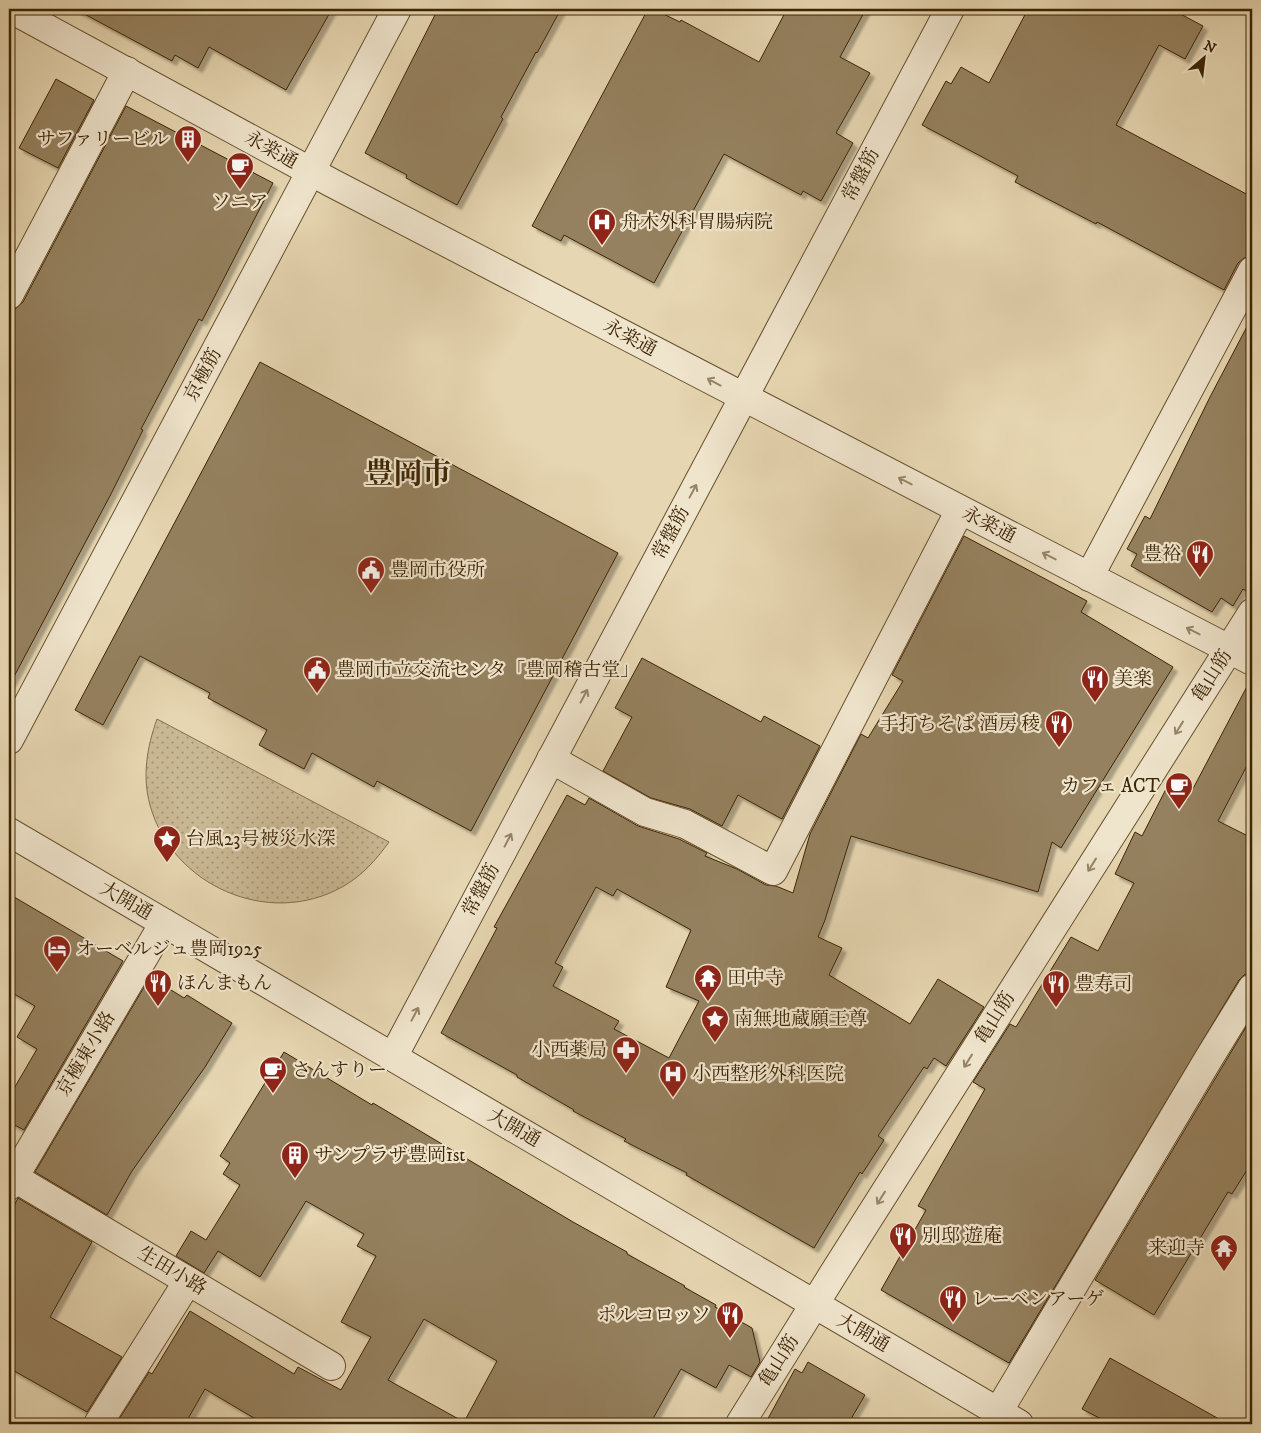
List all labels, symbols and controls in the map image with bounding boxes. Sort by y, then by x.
north arrow [1178,32,1228,82]
text: N [1200,37,1219,58]
building icon: サファリービル [173,124,203,163]
street label: 永楽通 [240,126,302,174]
place label: サファリービル [36,128,169,151]
street label: 常盤筋 [837,144,885,206]
cafe icon: ソニア [225,151,255,190]
place label: ソニア [212,191,268,214]
hospital icon: 舟木外科胃腸病院 [587,207,617,246]
place label: 舟木外科胃腸病院 [621,211,773,234]
street label: 永楽通 [599,314,661,362]
street label: 京極筋 [179,344,227,406]
one-way arrow [707,377,722,386]
district label: 豊岡市 [364,457,452,493]
one-way arrow [897,476,912,486]
one-way arrow [688,483,698,498]
street label: 常盤筋 [647,502,695,564]
street label: 永楽通 [958,502,1020,548]
restaurant icon: 豊裕 [1185,539,1215,578]
place label: 豊裕 [1143,543,1181,566]
one-way arrow [1042,551,1057,560]
public building icon: 豊岡市役所 [356,555,386,594]
place label: 豊岡市役所 [390,559,485,582]
one-way arrow [1186,626,1201,635]
street label: 亀山筋 [1187,646,1237,706]
public building icon: 豊岡市立交流センタ「豊岡稽古堂」 [302,655,332,694]
place label: 豊岡市立交流センタ「豊岡稽古堂」 [336,659,639,682]
restaurant icon: 美楽 [1080,664,1110,703]
place label: 美楽 [1114,668,1152,691]
one-way arrow [580,689,589,704]
restaurant icon: 手打ちそば 酒房 稜 [1044,709,1074,748]
place label: 手打ちそば 酒房 稜 [880,713,1040,736]
one-way arrow [1174,720,1184,734]
cafe icon: カフェ ACT [1164,771,1194,810]
place label: カフェ ACT [1061,775,1161,798]
place icon: 台風23号被災水深 [152,824,182,863]
place label: 台風23号被災水深 [186,828,335,851]
one-way arrow [503,832,513,847]
one-way arrow [1087,857,1097,871]
street label: 常盤筋 [457,859,505,921]
street label: 大開通 [96,877,156,925]
hotel icon: オーベルジュ豊岡1925 [42,934,72,973]
place label: オーベルジュ豊岡1925 [76,938,263,961]
temple icon: 田中寺 [693,963,723,1002]
place label: 田中寺 [727,967,784,990]
restaurant icon: ほんまもん [143,968,173,1007]
restaurant icon: 豊寿司 [1041,969,1071,1008]
place label: ほんまもん [177,972,272,995]
place label: 豊寿司 [1075,973,1132,996]
street label: 亀山筋 [970,988,1020,1048]
place icon: 南無地蔵願王尊 [700,1004,730,1043]
street label: 京極東小路 [52,1007,120,1101]
one-way arrow [411,1007,421,1022]
place label: 南無地蔵願王尊 [734,1008,867,1031]
pharmacy icon: 小西薬局 [611,1035,641,1074]
place label: 小西薬局 [531,1039,607,1062]
one-way arrow [962,1054,972,1068]
cafe icon: さんすりー [258,1055,288,1094]
place label: さんすりー [292,1059,387,1082]
hospital icon: 小西整形外科医院 [658,1059,688,1098]
place label: 小西整形外科医院 [692,1063,844,1086]
street label: 大開通 [484,1104,544,1152]
building icon: サンプラザ豊岡1st [280,1140,310,1179]
place label: サンプラザ豊岡1st [314,1144,465,1167]
one-way arrow [875,1191,885,1205]
restaurant icon: 別邸 遊庵 [888,1221,918,1260]
place label: 別邸 遊庵 [922,1225,1002,1248]
temple icon: 来迎寺 [1209,1233,1239,1272]
place label: 来迎寺 [1148,1237,1205,1260]
street label: 生田小路 [133,1242,211,1300]
restaurant icon: レーベンアーゲ [938,1284,968,1323]
place label: レーベンアーゲ [972,1288,1104,1311]
restaurant icon: ポルコロッソ [715,1300,745,1339]
place label: ポルコロッソ [597,1304,711,1327]
street label: 大開通 [833,1309,893,1357]
street label: 亀山筋 [754,1331,804,1391]

